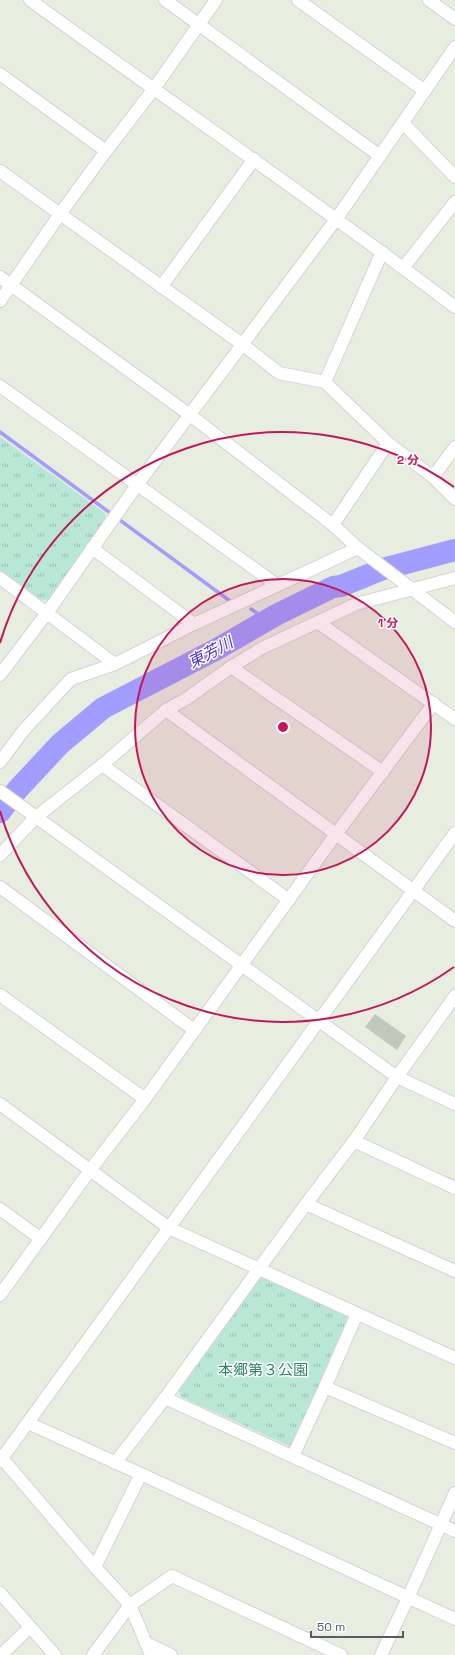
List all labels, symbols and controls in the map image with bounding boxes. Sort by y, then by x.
text: 2 分 [397,452,419,468]
text: 1 分 [378,615,398,631]
water label: 東芳川 [184,631,238,673]
centre of rings [276,720,290,734]
park label: 本郷第３公園 [218,1360,308,1379]
scale bar [311,1613,403,1639]
text: 50 m [317,1619,345,1635]

